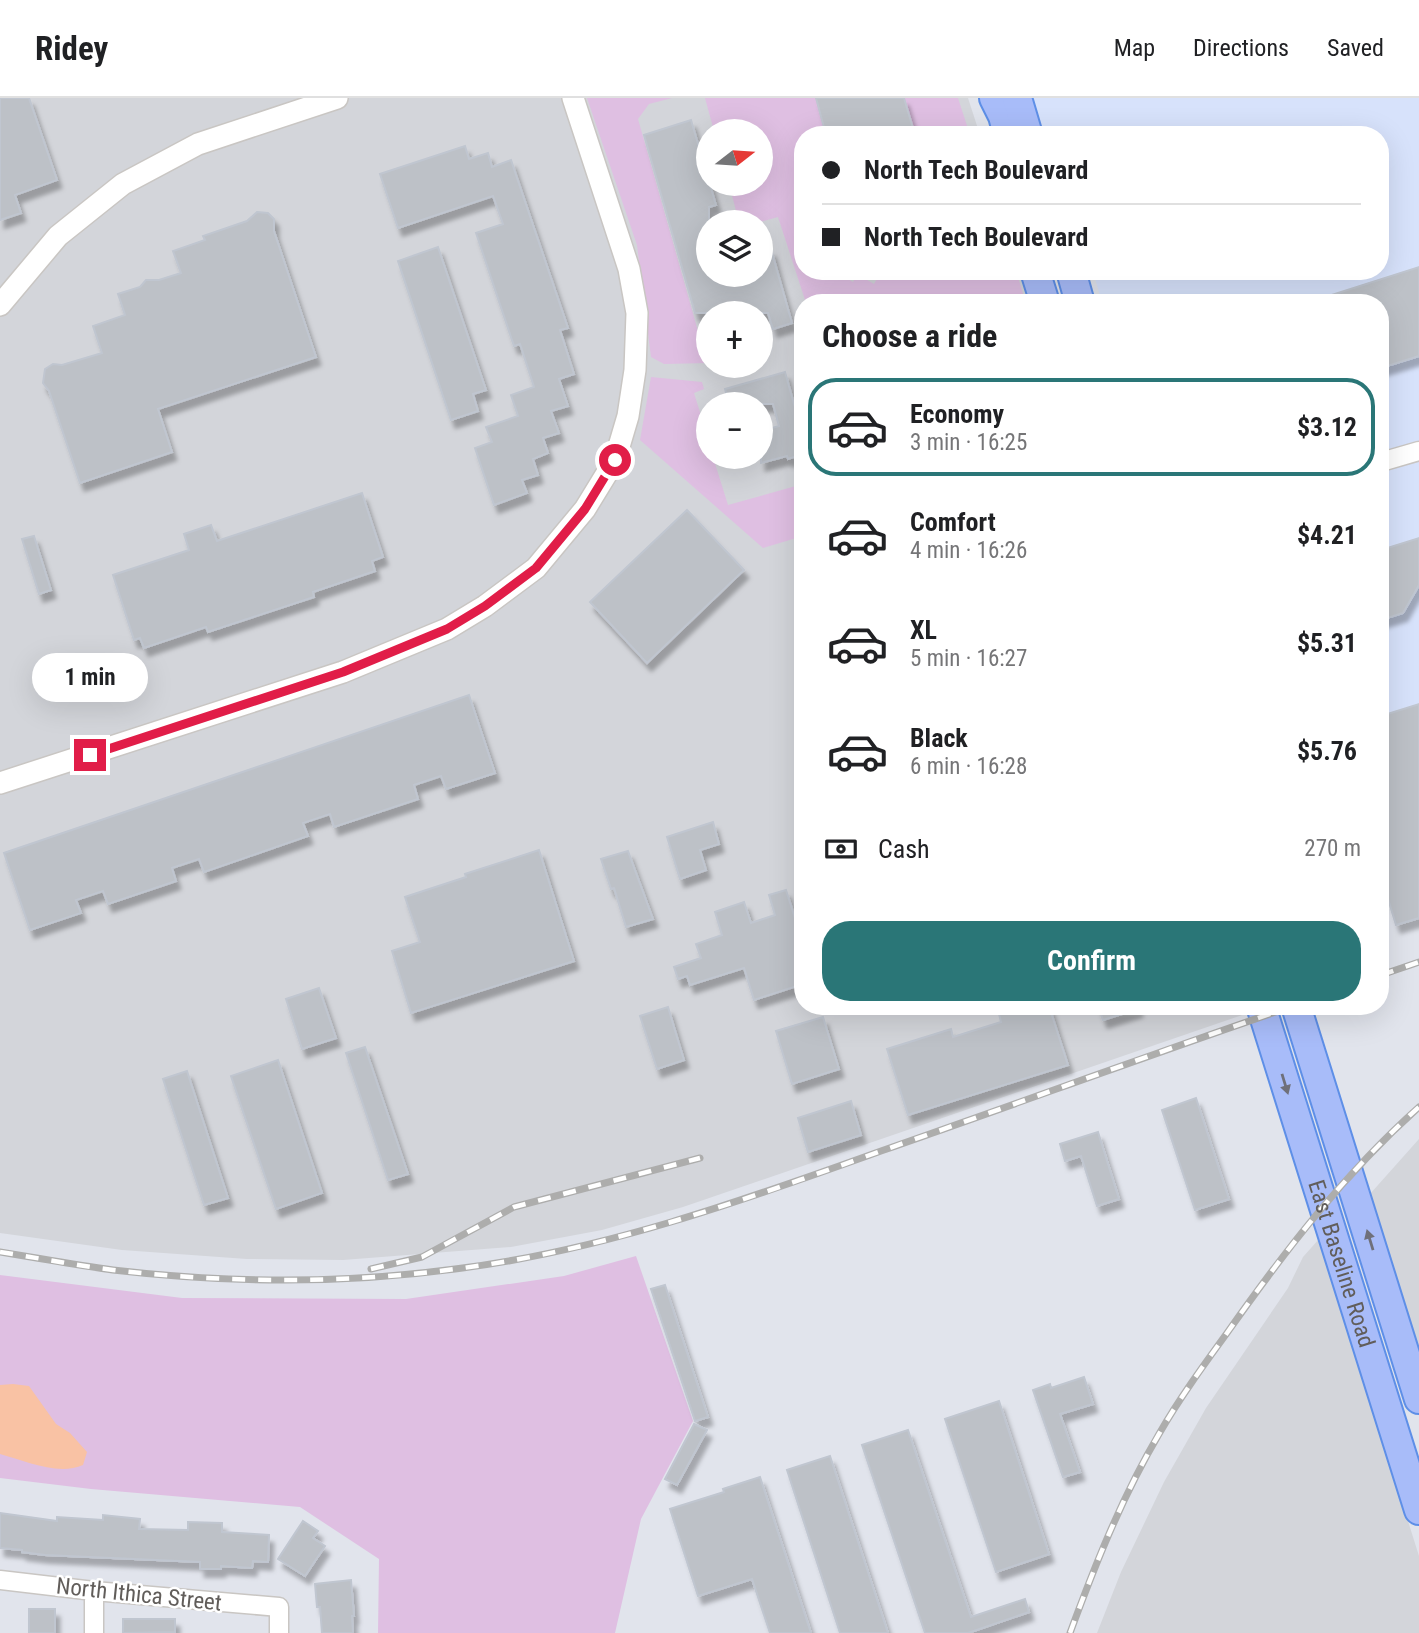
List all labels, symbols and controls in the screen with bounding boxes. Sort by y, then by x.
text: Ridey [35,29,108,68]
text: Map [1114,34,1155,62]
text: Directions [1193,34,1289,62]
text: Saved [1327,34,1384,62]
north arrow [696,119,774,196]
map controls [696,119,773,469]
text: North Tech Boulevard [864,155,1088,185]
button: layers [696,210,773,287]
text: North Tech Boulevard [864,222,1088,252]
button: + [696,301,773,378]
text: Choose a ride [822,317,997,355]
button: − [696,392,773,469]
icon: car [826,396,889,459]
text: Economy [910,399,1004,429]
text: $3.12 [1297,412,1357,442]
text: 3 min · 16:25 [910,429,1027,456]
route start [599,444,631,476]
icon: car [826,504,889,567]
text: Comfort [910,507,996,537]
text: $4.21 [1297,520,1357,550]
text: 4 min · 16:26 [910,537,1027,564]
icon: car [826,612,889,675]
text: XL [910,615,937,645]
text: $5.31 [1297,628,1357,658]
text: 5 min · 16:27 [910,645,1027,672]
callout: 1 min [32,654,148,702]
text: 1 min [64,664,116,691]
icon: car [826,720,889,783]
text: Black [910,723,968,753]
text: $5.76 [1297,736,1357,766]
route end [74,739,106,771]
text: 6 min · 16:28 [910,753,1027,780]
icon: cash [822,830,860,868]
text: Cash [878,834,930,864]
text: 270 m [1304,835,1361,862]
button: Confirm [822,921,1361,1001]
one-way arrow [1280,1074,1291,1095]
street label: East Baseline Road [1302,1177,1380,1351]
one-way arrow [1364,1229,1375,1250]
street label: North Ithica Street [55,1572,223,1617]

